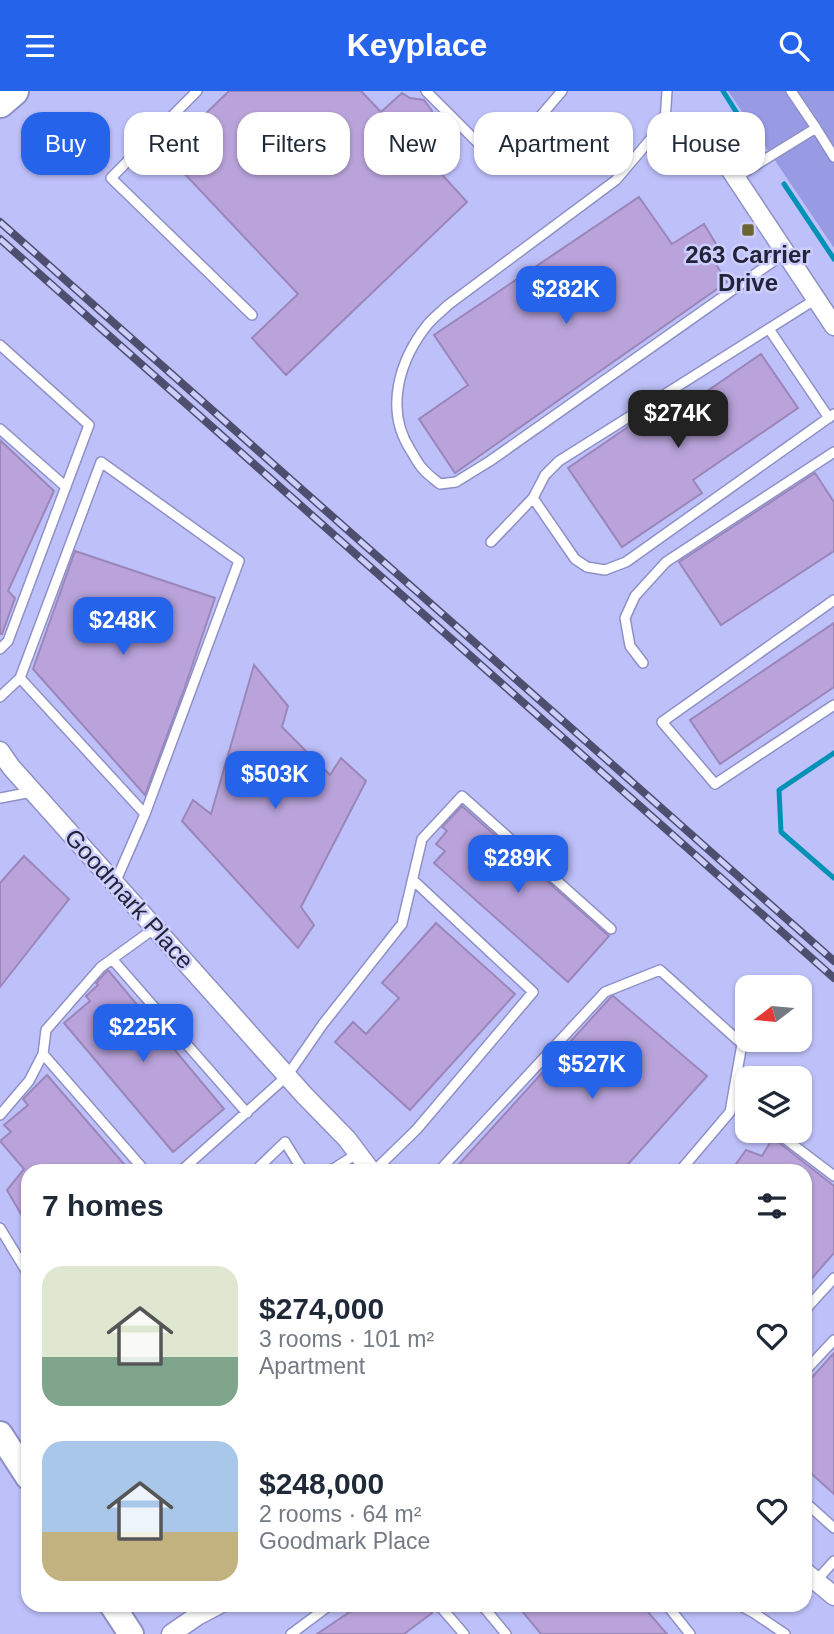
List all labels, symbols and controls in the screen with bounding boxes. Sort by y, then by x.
icon: menu [21,27,59,65]
text: Keyplace [347,27,487,63]
icon: search [775,27,813,65]
chip: Buy [21,112,110,175]
chip: Rent [124,112,223,175]
chip: Filters [237,112,350,175]
chip: New [364,112,460,175]
chip: Apartment [474,112,633,175]
chip: House [647,112,765,175]
marker: 263 Carrier Drive [740,222,756,238]
place label: 263 Carrier Drive [685,241,811,296]
pin: $282K [517,267,615,326]
text: $282K [532,276,600,302]
pin: $274K [629,391,727,450]
text: $274K [644,400,712,426]
pin: $248K [74,597,172,657]
text: $248K [89,607,157,633]
pin: $503K [226,751,324,811]
text: $503K [241,761,309,787]
street label: Goodmark Place [60,823,199,974]
pin: $289K [469,835,567,895]
text: $289K [484,845,552,871]
north arrow [735,975,812,1052]
map controls [735,975,812,1143]
pin: $225K [94,1005,192,1064]
text: $225K [109,1014,177,1040]
pin: $527K [543,1041,641,1101]
text: $527K [558,1051,626,1077]
button: layers [735,1066,812,1143]
icon: filters [753,1187,791,1225]
text: 7 homes [42,1189,164,1222]
text: $274,000 [259,1292,384,1325]
icon: home [98,1294,182,1378]
icon: heart [753,1317,791,1355]
text: 3 rooms · 101 m² [259,1326,434,1352]
text: Apartment [259,1353,365,1379]
text: $248,000 [259,1467,384,1500]
icon: home [98,1469,182,1553]
icon: heart [753,1492,791,1530]
text: 2 rooms · 64 m² [259,1501,421,1527]
text: Goodmark Place [259,1528,430,1554]

